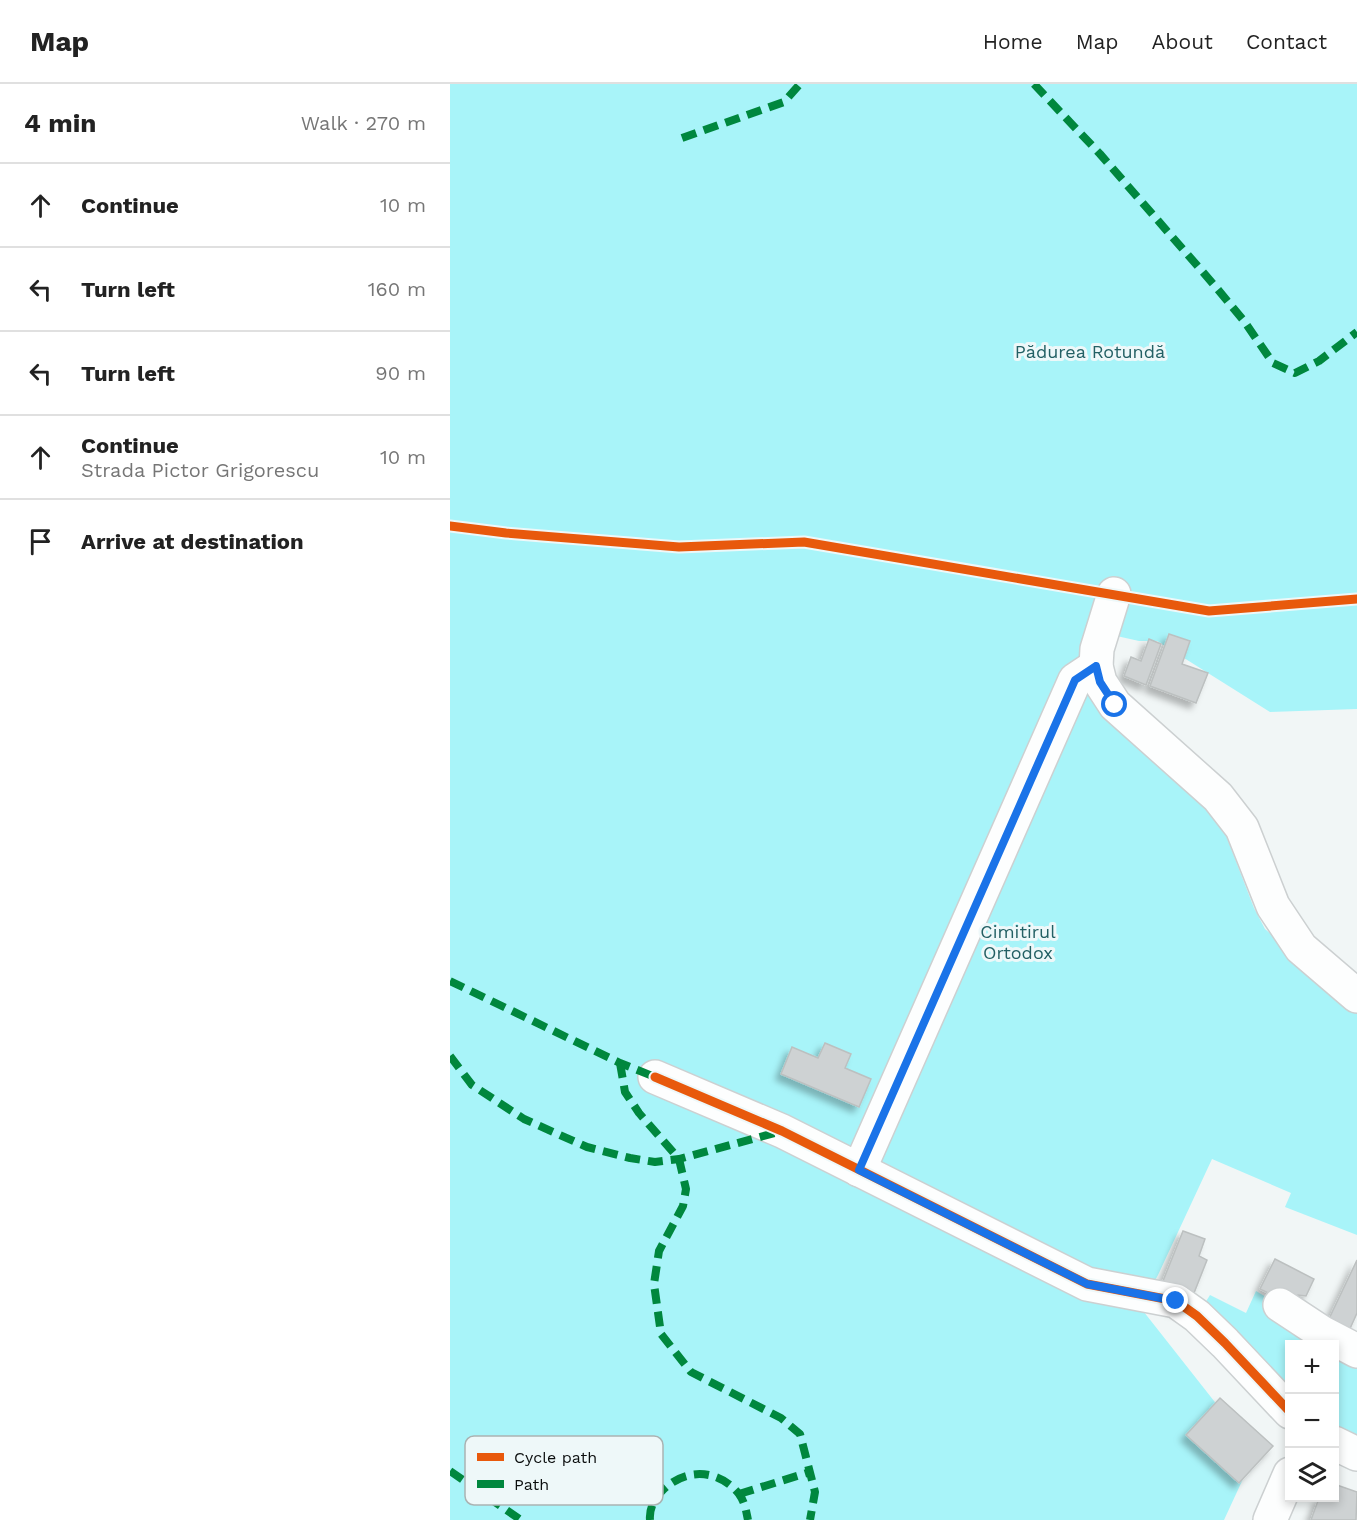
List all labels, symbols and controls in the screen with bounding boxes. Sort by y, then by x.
text: Map [30,25,89,58]
text: Home [983,29,1043,54]
text: Map [1076,29,1119,54]
text: About [1152,29,1213,54]
text: Contact [1246,29,1327,54]
text: 4 min [24,108,96,138]
text: Walk · 270 m [301,111,426,135]
icon: ahead [24,189,57,222]
text: Continue [81,193,179,218]
text: 10 m [380,193,426,217]
icon: left [24,273,57,306]
text: Turn left [81,277,175,302]
text: 160 m [368,277,426,301]
park label: Pădurea Rotundă [1015,341,1165,362]
icon: left [24,357,57,390]
text: Turn left [81,361,175,386]
text: 90 m [375,361,426,385]
text: Continue [81,433,179,458]
icon: ahead [24,441,57,474]
text: 10 m [380,445,426,469]
text: Strada Pictor Grigorescu [81,458,319,482]
icon: arrive [24,525,57,558]
text: Arrive at destination [81,529,304,554]
route start [1101,691,1127,717]
park label: Cimitirul Ortodox [980,921,1056,963]
route end [1162,1287,1188,1313]
map controls [1285,1340,1339,1502]
button: + [1285,1340,1339,1394]
button: − [1285,1394,1339,1448]
legend [465,1436,663,1505]
text: Cycle path [514,1448,597,1467]
button: layers [1285,1448,1339,1502]
text: Path [514,1475,549,1494]

